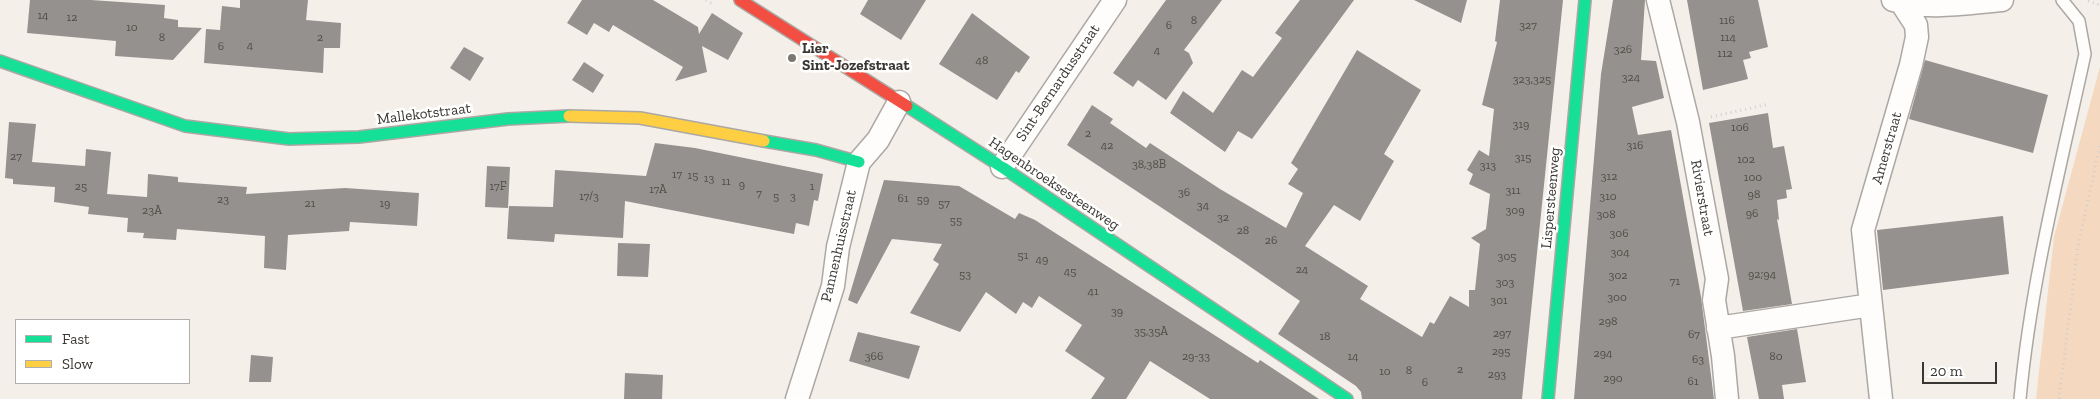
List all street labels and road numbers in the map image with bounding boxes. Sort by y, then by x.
street label: Sint-Bernardusstraat [1012,21,1104,145]
street label: Mallekotstraat [376,99,472,129]
street label: Amerstraat [1868,110,1906,186]
street label: Hagenbroeksesteenweg [985,134,1123,234]
street label: Lispersteenweg [1538,147,1564,249]
street label: Rivierstraat [1686,159,1718,237]
street label: Pannenhuisstraat [817,188,861,304]

